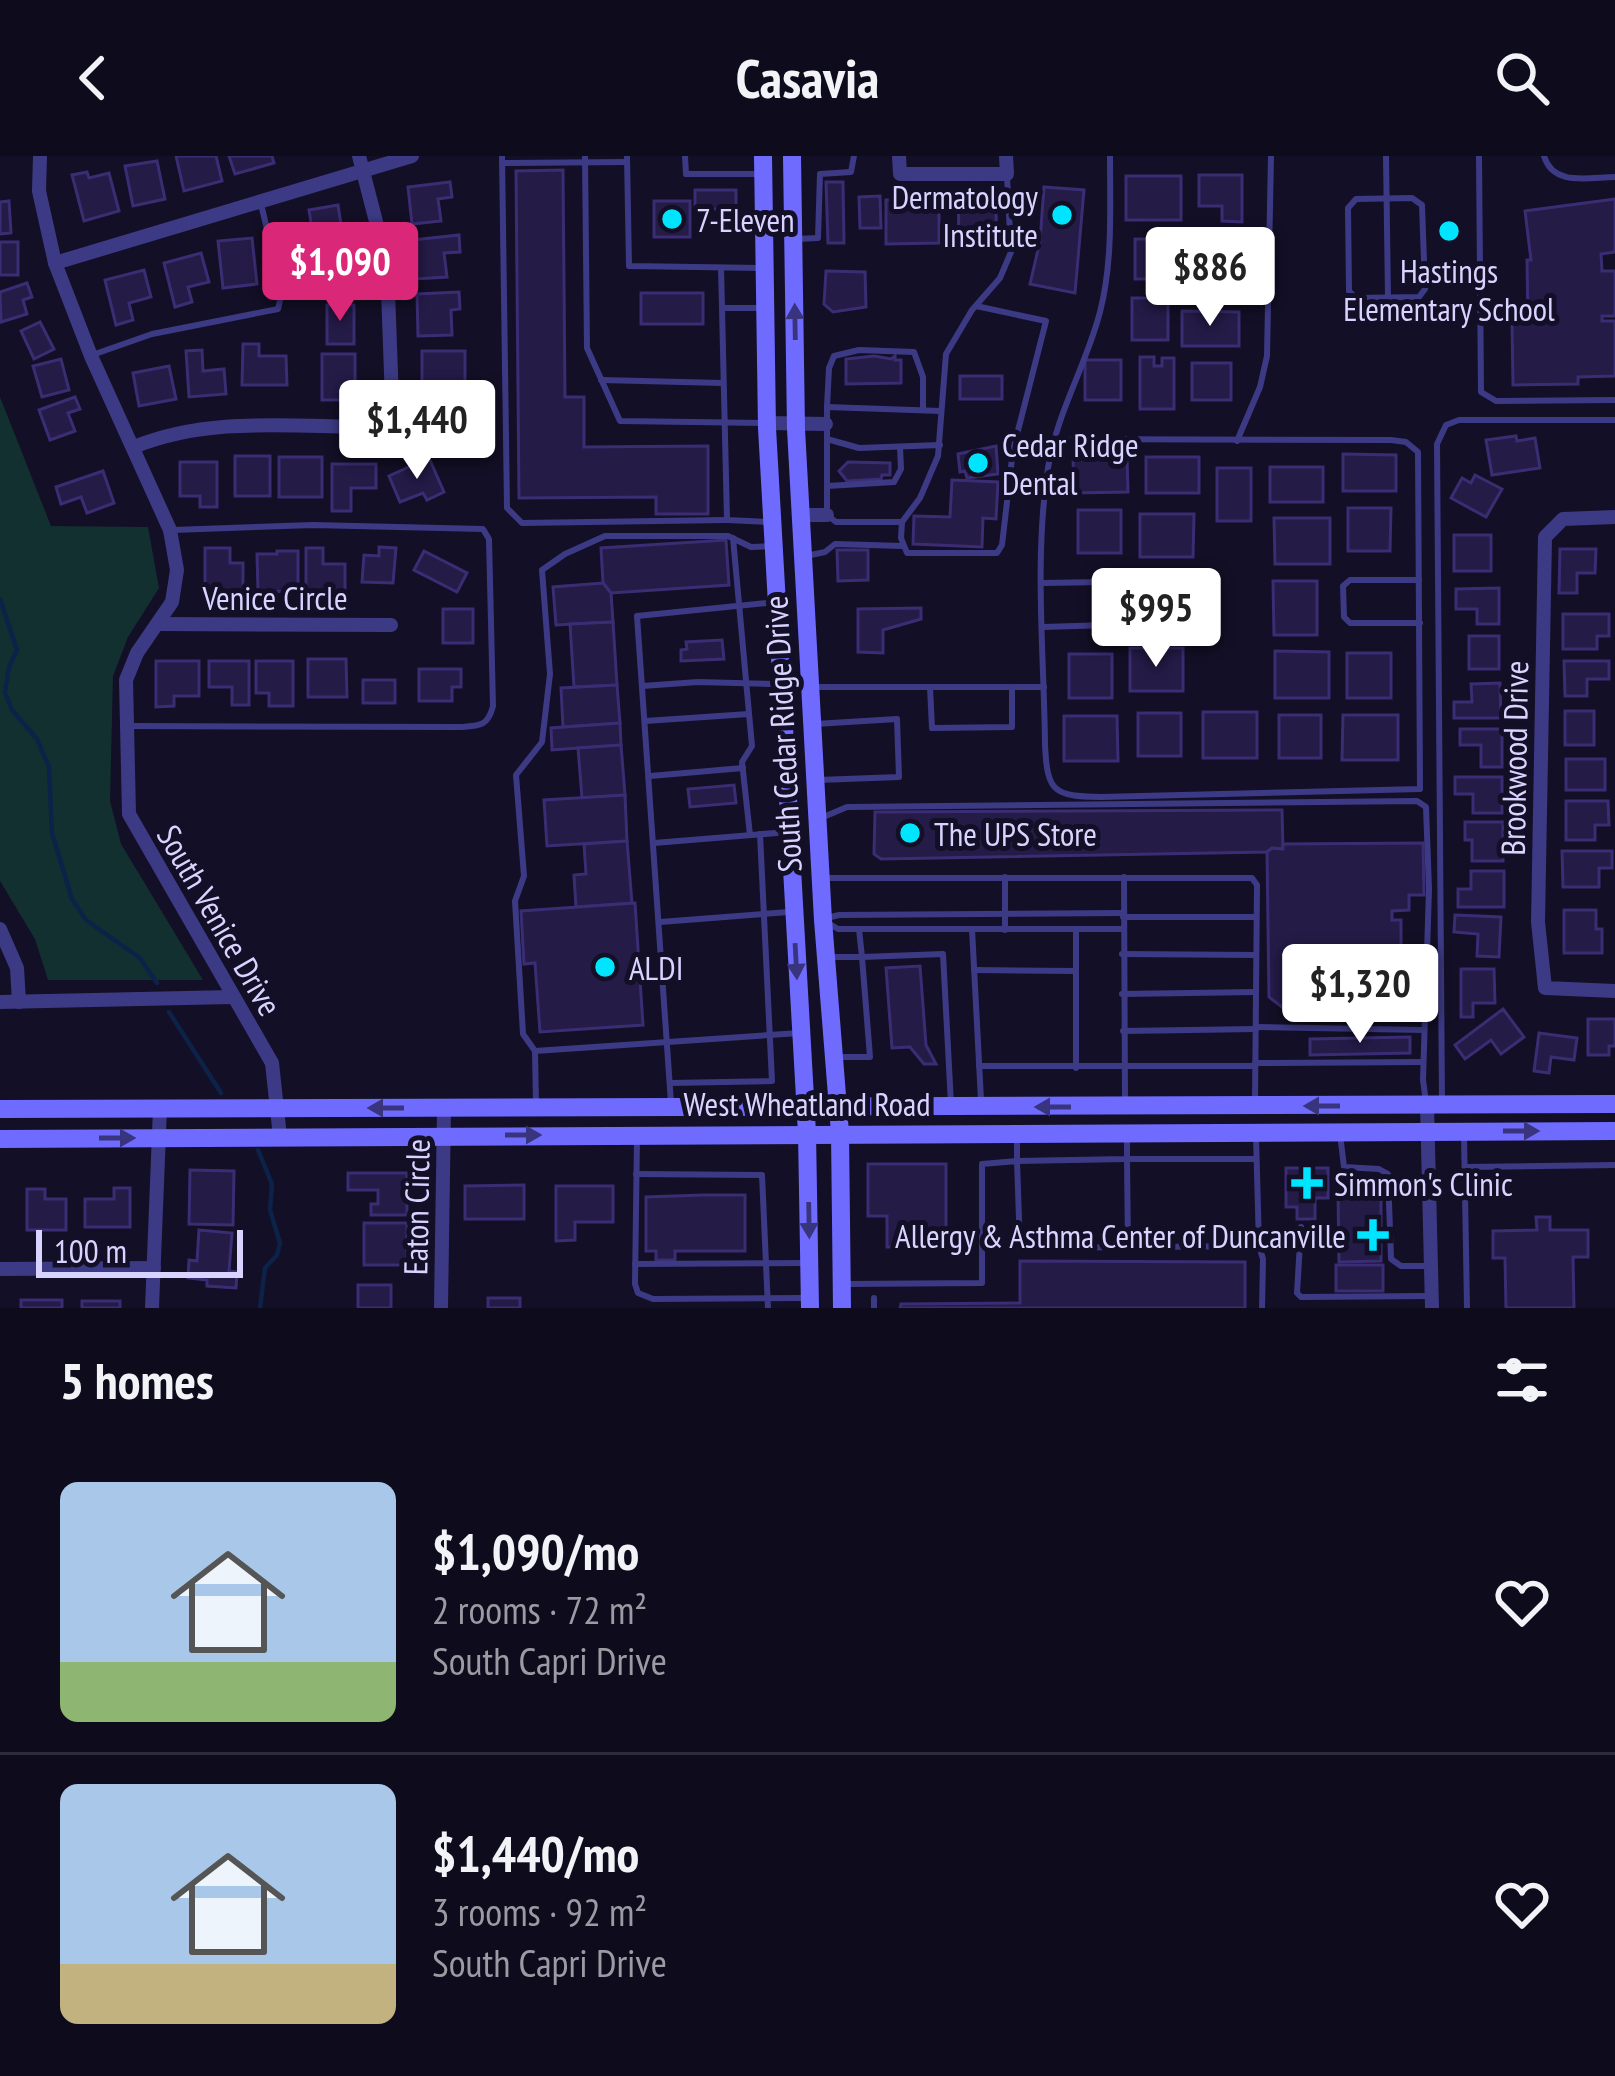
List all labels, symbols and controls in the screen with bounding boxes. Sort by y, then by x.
text: Casavia [736,43,879,113]
icon: back [60,45,126,111]
icon: search [1489,45,1555,111]
place label: Dermatology Institute [892,175,1039,256]
place label: 7-Eleven [696,198,795,241]
marker: Dermatology Institute [1049,202,1075,228]
marker: 7-Eleven [659,206,685,232]
marker: Hastings Elementary School [1436,218,1462,244]
pin: $1,090 [242,222,438,324]
pin: $886 [1139,227,1281,329]
text: $1,090 [289,235,391,286]
text: $886 [1173,240,1247,291]
place label: Hastings Elementary School [1343,249,1555,330]
one-way arrow [785,302,804,340]
pin: $1,440 [319,380,515,482]
text: $1,440 [366,393,468,444]
place label: Cedar Ridge Dental [1002,423,1139,504]
marker: Cedar Ridge Dental [965,450,991,476]
pin: $995 [1085,568,1227,670]
street label: Venice Circle [201,576,348,619]
text: $995 [1119,581,1193,632]
street label: South Cedar Ridge Drive [753,595,811,873]
street label: Brookwood Drive [1491,660,1537,856]
place label: The UPS Store [934,812,1097,855]
street label: South Venice Drive [148,817,292,1023]
marker: The UPS Store [897,820,923,846]
one-way arrow [787,943,806,981]
pin: $1,320 [1262,944,1458,1046]
place label: ALDI [629,946,683,989]
marker: ALDI [592,954,618,980]
text: $1,320 [1309,957,1411,1008]
street label: West Wheatland Road [684,1082,930,1125]
one-way arrow [1302,1096,1340,1116]
one-way arrow [1033,1097,1071,1117]
one-way arrow [366,1098,404,1118]
one-way arrow [1503,1121,1541,1141]
one-way arrow [505,1125,543,1145]
one-way arrow [99,1128,137,1148]
street label: Eaton Circle [393,1138,439,1276]
place label: Simmon's Clinic [1334,1162,1513,1205]
marker: Simmon's Clinic [1291,1167,1323,1199]
one-way arrow [799,1202,818,1240]
place label: Allergy & Asthma Center of Duncanville [895,1214,1346,1257]
marker: Allergy & Asthma Center of Duncanville [1357,1219,1389,1251]
scale bar [36,1224,243,1277]
text: 100 m [54,1229,127,1272]
text: 5 homes [60,1347,214,1413]
icon: filters [1489,1347,1555,1413]
text: $1,090/mo [432,1518,639,1584]
icon: home [156,1530,300,1674]
icon: heart [1489,1569,1555,1635]
text: 2 rooms · 72 m² [432,1584,647,1635]
text: South Capri Drive [432,1635,667,1686]
text: $1,440/mo [432,1820,639,1886]
icon: home [156,1832,300,1976]
icon: heart [1489,1871,1555,1937]
text: 3 rooms · 92 m² [432,1886,647,1937]
text: South Capri Drive [432,1937,667,1988]

